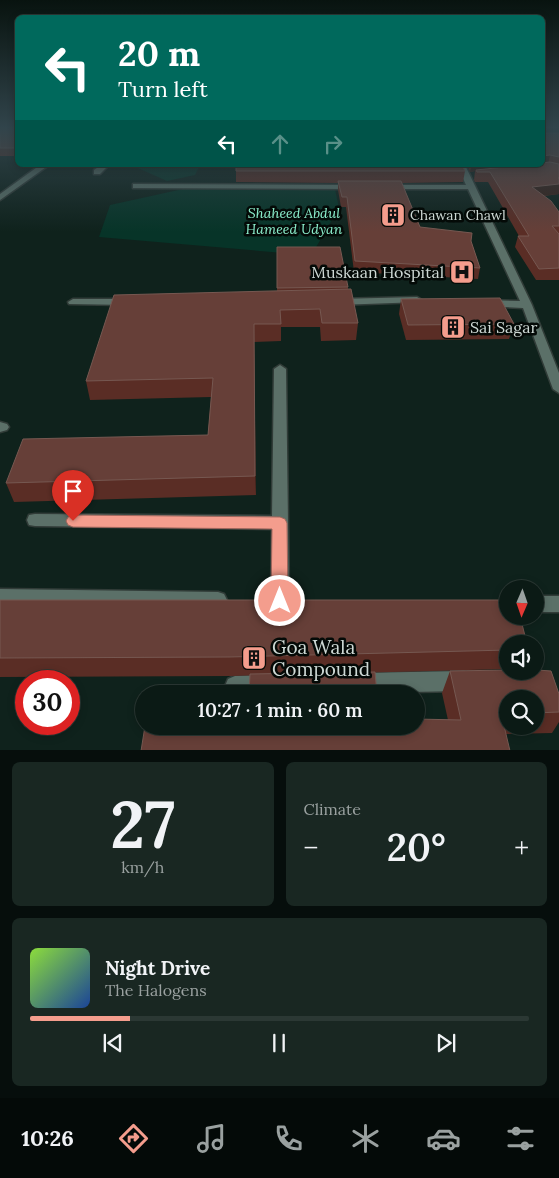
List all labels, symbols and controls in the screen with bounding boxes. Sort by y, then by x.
text: 20 m [118,31,200,76]
icon: left [35,35,100,100]
text: Turn left [118,75,208,103]
icon: left [213,130,241,158]
icon: ahead [266,130,294,158]
icon: right [319,130,347,158]
building icon: Chawan Chawl [380,202,406,228]
park label: Shaheed Abdul Hameed Udyan [246,204,343,238]
place label: Chawan Chawl [410,206,506,224]
hospital icon: Muskaan Hospital [449,259,475,285]
place label: Muskaan Hospital [311,262,444,282]
building icon: Sai Sagar [440,314,466,340]
place label: Sai Sagar [470,317,537,337]
pin [52,470,94,521]
icon: arrive [59,477,87,505]
position arrow [253,574,305,626]
north arrow [499,580,544,625]
map controls [499,580,544,735]
place label: Goa Wala Compound [272,635,370,681]
button: sound [499,635,544,680]
building icon: Goa Wala Compound [241,645,267,671]
speed limit sign: 30 [15,670,80,735]
button: search [499,690,544,735]
text: 10:27 · 1 min · 60 m [198,698,362,722]
text: 27 [110,783,175,866]
text: Climate [304,799,361,819]
text: 20° [387,823,446,871]
text: − [304,830,318,866]
text: + [514,830,529,866]
text: km/h [121,857,164,877]
text: Night Drive [105,956,210,980]
text: The Halogens [105,980,207,1000]
icon: previous [99,1029,127,1057]
icon: pause [265,1029,293,1057]
icon: next [432,1029,460,1057]
icon: directions [116,1121,151,1156]
icon: music [194,1121,229,1156]
icon: phone [271,1121,306,1156]
icon: climate [348,1121,383,1156]
icon: car [426,1121,461,1156]
icon: filters [503,1121,538,1156]
text: 10:26 [21,1124,74,1152]

